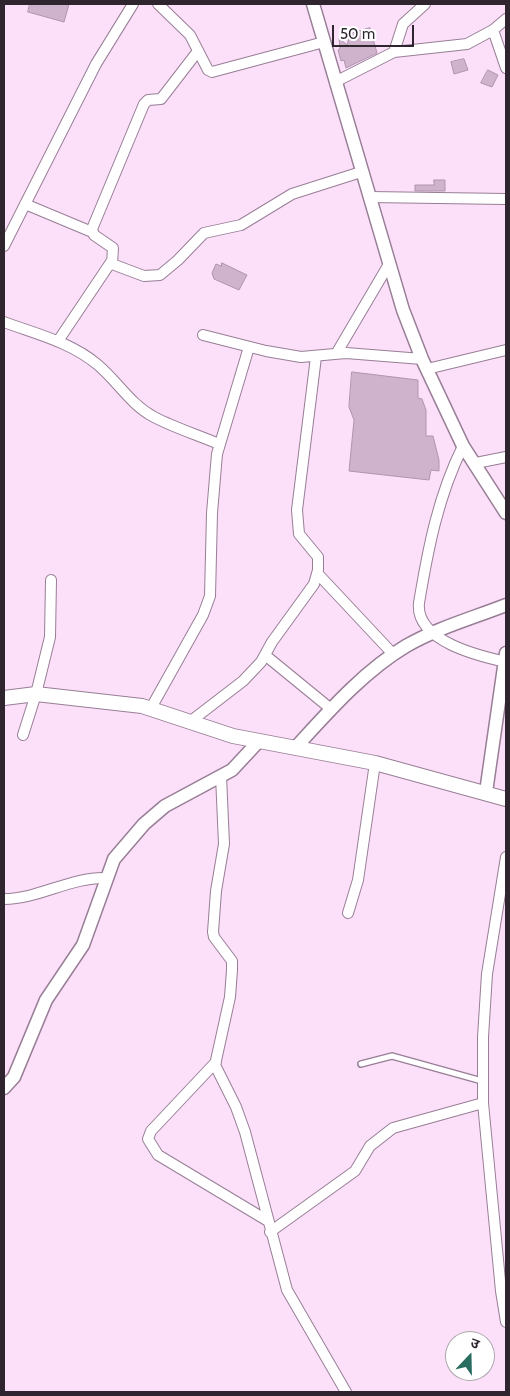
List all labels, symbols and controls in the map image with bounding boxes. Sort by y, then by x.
scale bar [335,15,418,47]
text: 50 m [340,25,375,43]
north arrow [445,1331,495,1381]
text: उ [468,1333,482,1353]

